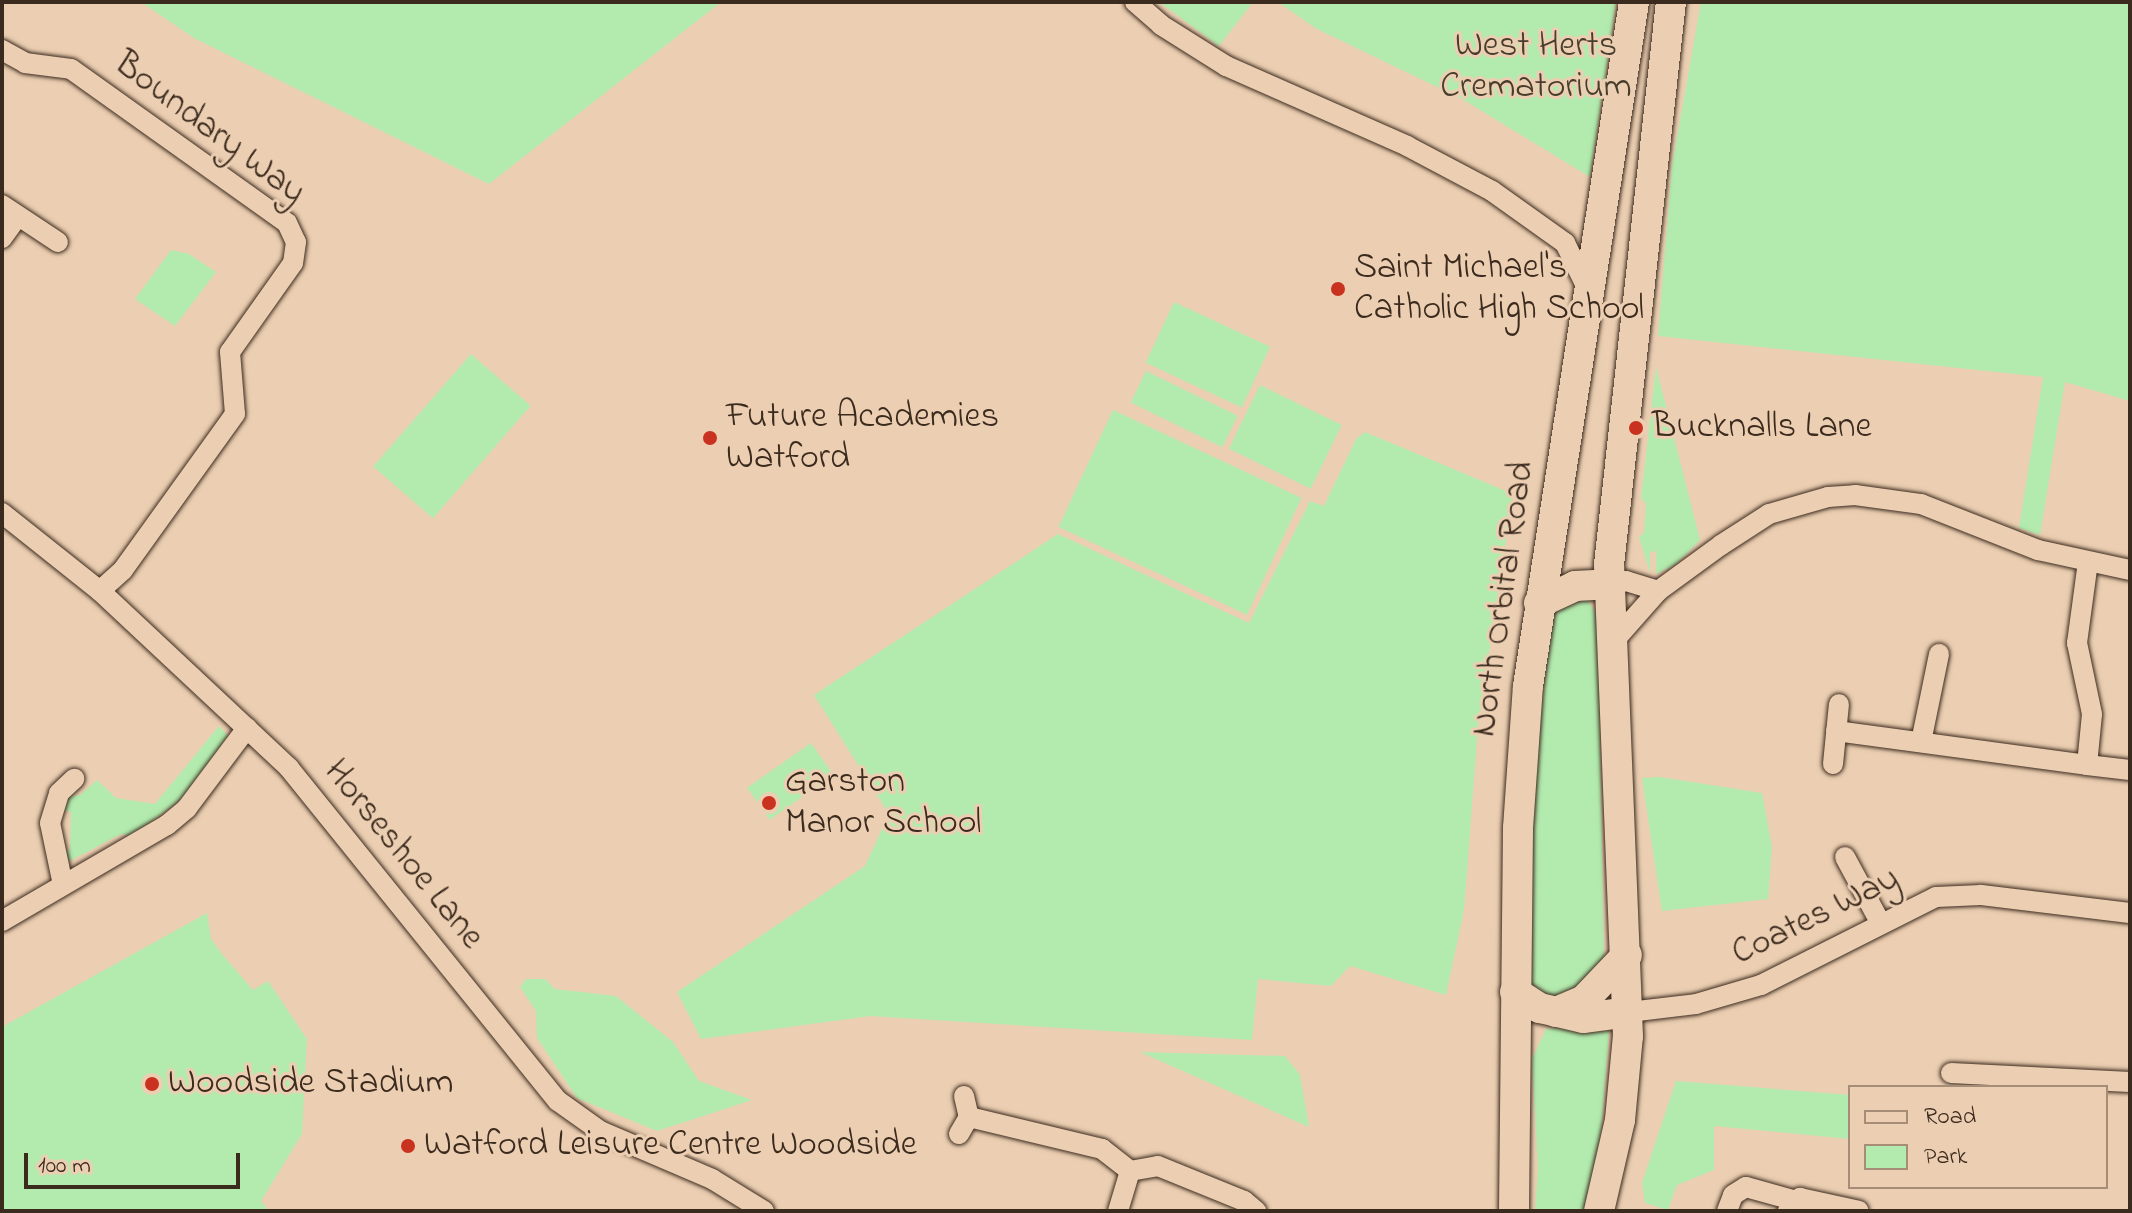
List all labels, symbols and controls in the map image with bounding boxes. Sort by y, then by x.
park label: West Herts Crematorium [1440,24,1632,109]
street label: Boundary Way [105,43,313,215]
place label: Saint Michael's Catholic High School [1354,246,1644,331]
marker: Saint Michael's Catholic High School [1329,280,1347,298]
place label: Future Academies Watford [726,395,999,480]
place label: Bucknalls Lane [1652,406,1872,450]
marker: Bucknalls Lane [1627,419,1645,437]
marker: Future Academies Watford [701,429,719,447]
street label: North Orbital Road [1463,459,1545,739]
street label: Horseshoe Lane [313,752,493,958]
place label: Garston Manor School [785,760,982,845]
marker: Garston Manor School [760,794,778,812]
street label: Coates Way [1725,858,1907,976]
place label: Woodside Stadium [168,1062,454,1106]
marker: Woodside Stadium [143,1075,161,1093]
legend [1848,1085,2108,1189]
text: Road [1924,1100,1976,1135]
place label: Watford Leisure Centre Woodside [424,1124,917,1168]
scale bar [28,1137,244,1187]
marker: Watford Leisure Centre Woodside [399,1137,417,1155]
text: Park [1924,1140,1967,1175]
text: 100 m [38,1149,91,1184]

